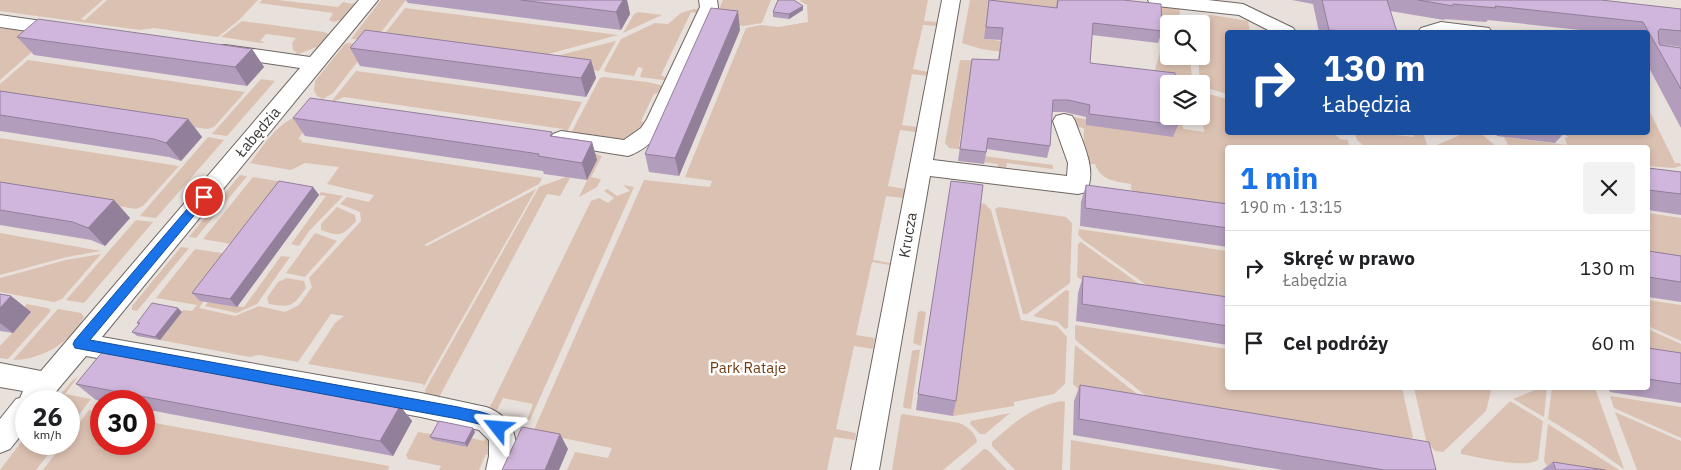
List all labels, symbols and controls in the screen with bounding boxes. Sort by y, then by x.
map controls [1160,15,1210,125]
button: search [1160,15,1210,65]
text: 130 m [1323,45,1426,91]
icon: right [1240,50,1305,115]
button: layers [1160,75,1210,125]
text: Łabędzia [1323,89,1411,118]
street label: Łabędzia [230,103,284,162]
text: 1 min [1240,158,1318,197]
button: close [1583,162,1635,214]
pin [183,176,225,218]
icon: arrive [190,183,218,211]
text: 190 m · 13:15 [1240,197,1342,217]
street label: Krucza [894,211,921,259]
text: Skręć w prawo [1283,246,1415,270]
icon: right [1240,254,1268,282]
text: 130 m [1580,256,1635,280]
text: Łabędzia [1283,270,1347,290]
icon: arrive [1240,329,1268,357]
text: Cel podróży [1283,331,1388,355]
text: 60 m [1591,331,1635,355]
park label: Park Rataje [710,358,786,377]
speed limit sign: 30 [90,390,155,455]
text: 26 [32,400,63,433]
position arrow [471,401,523,453]
text: km/h [33,427,62,442]

